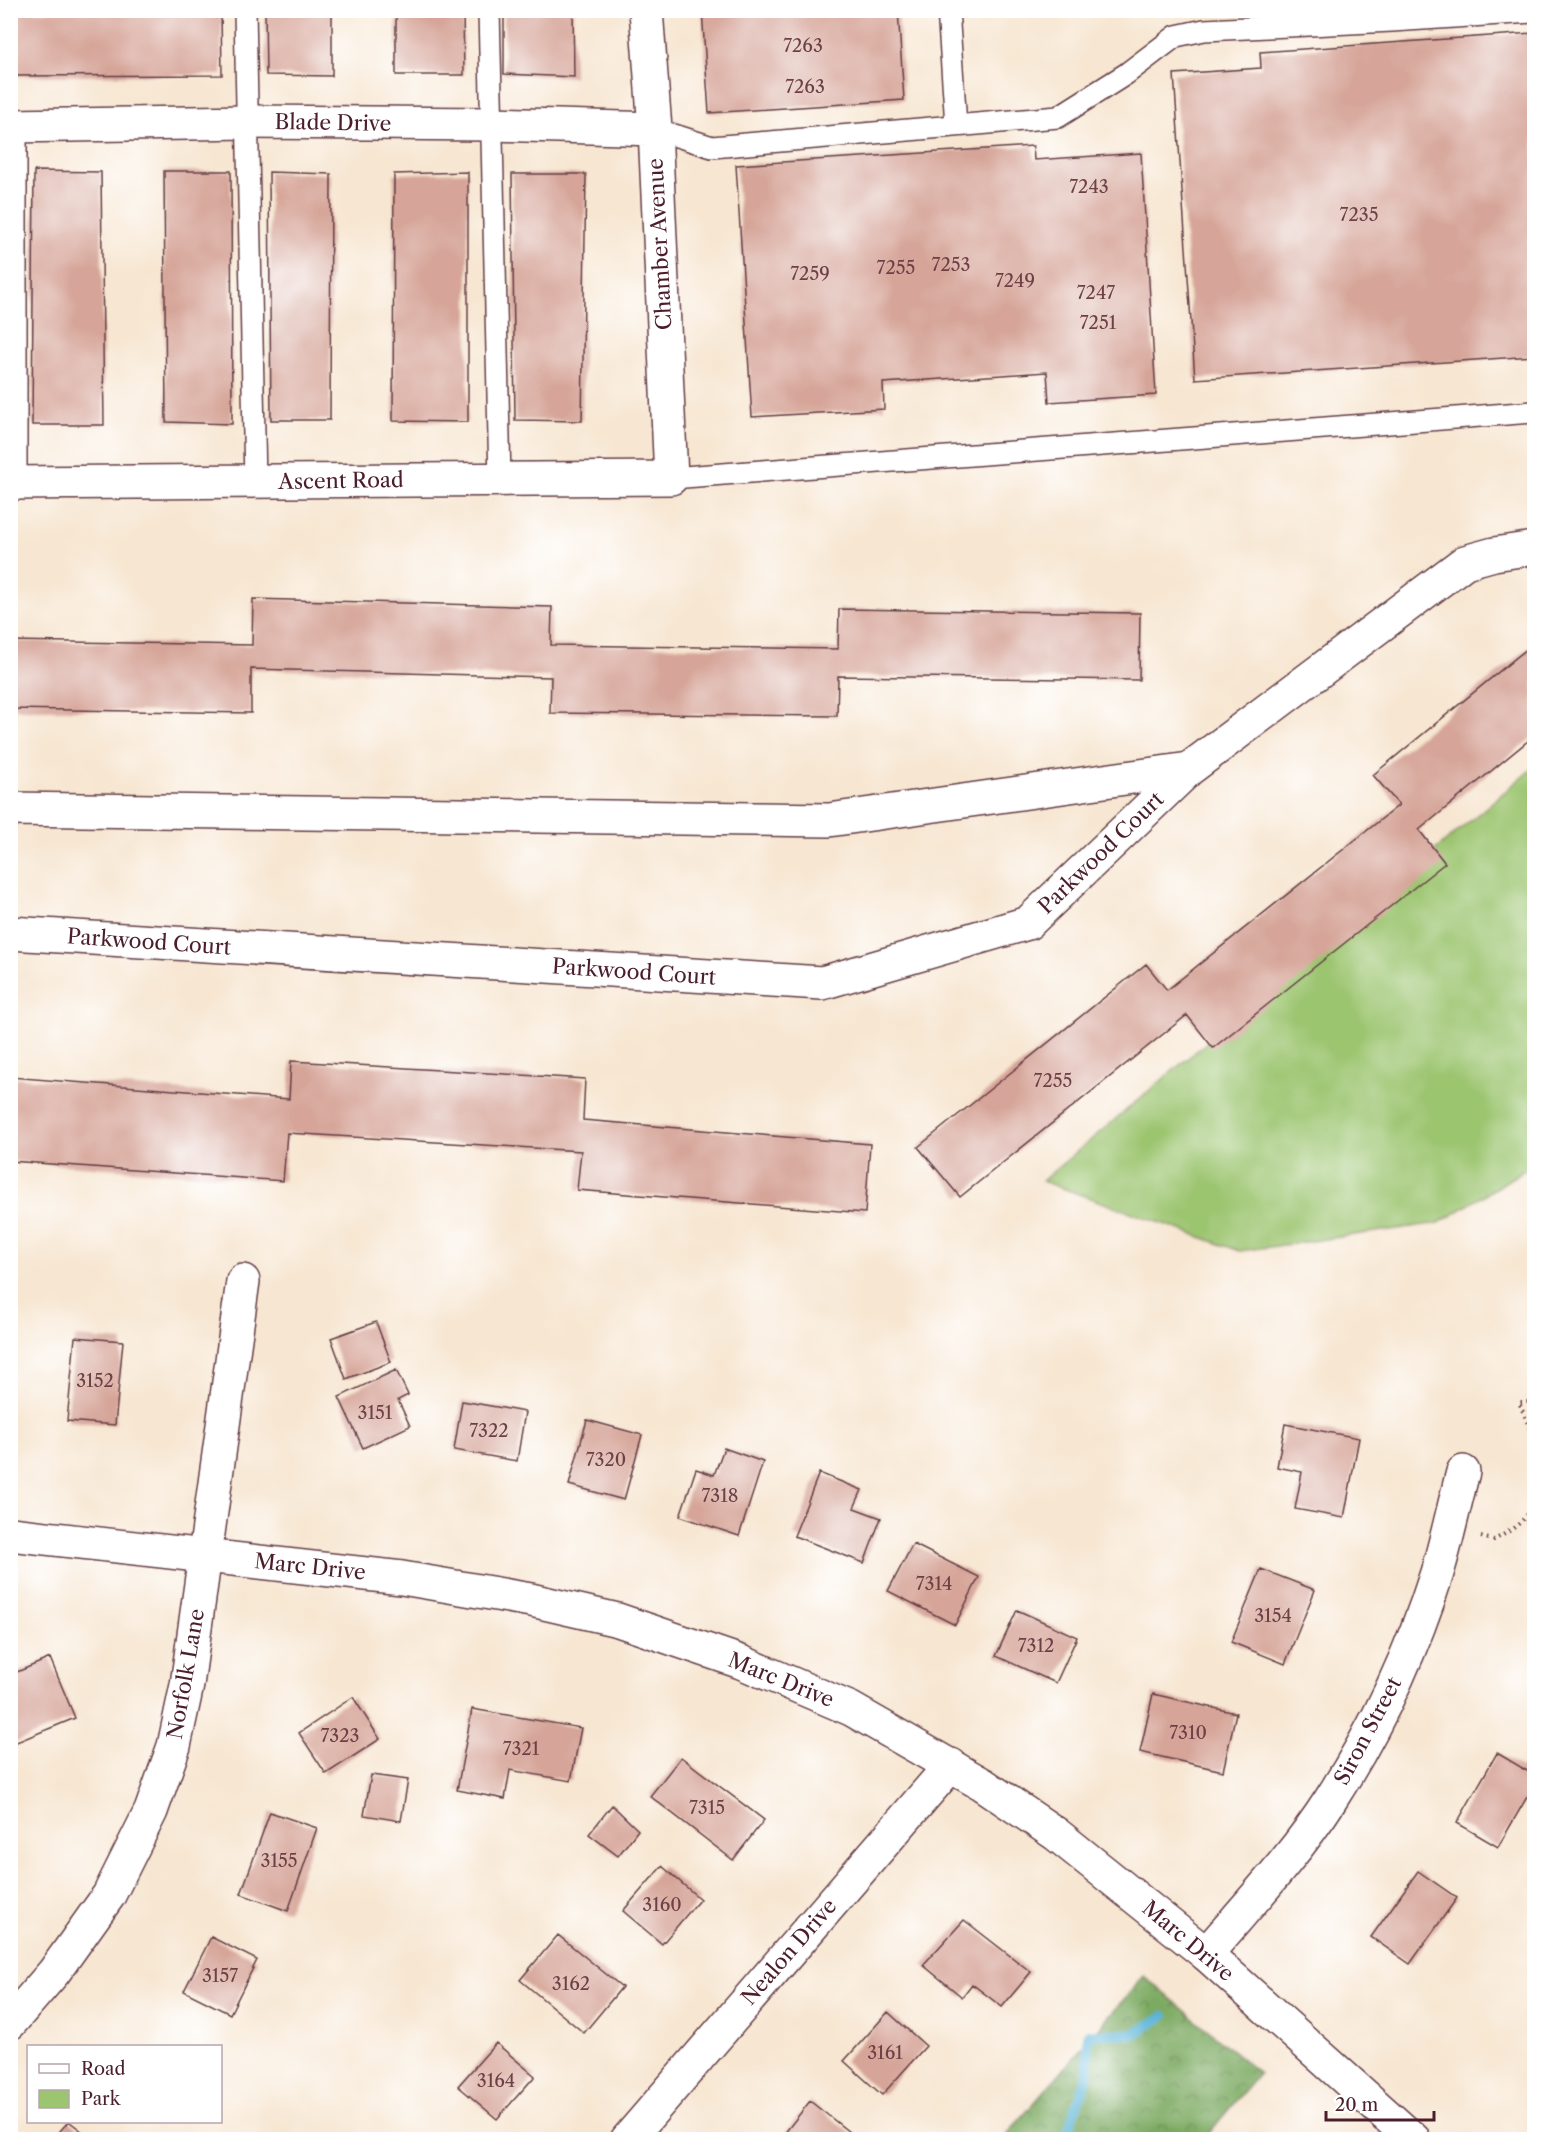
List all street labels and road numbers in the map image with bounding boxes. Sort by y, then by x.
street label: Blade Drive [275,109,391,136]
street label: Chamber Avenue [643,157,676,331]
street label: Ascent Road [277,467,404,494]
street label: Parkwood Court [1033,786,1169,919]
street label: Parkwood Court [66,923,232,960]
street label: Parkwood Court [551,953,717,990]
street label: Marc Drive [253,1548,367,1585]
street label: Norfolk Lane [162,1607,209,1741]
street label: Marc Drive [725,1647,838,1712]
street label: Siron Street [1329,1672,1407,1789]
street label: Nealon Drive [736,1894,841,2010]
street label: Marc Drive [1137,1895,1239,1986]

